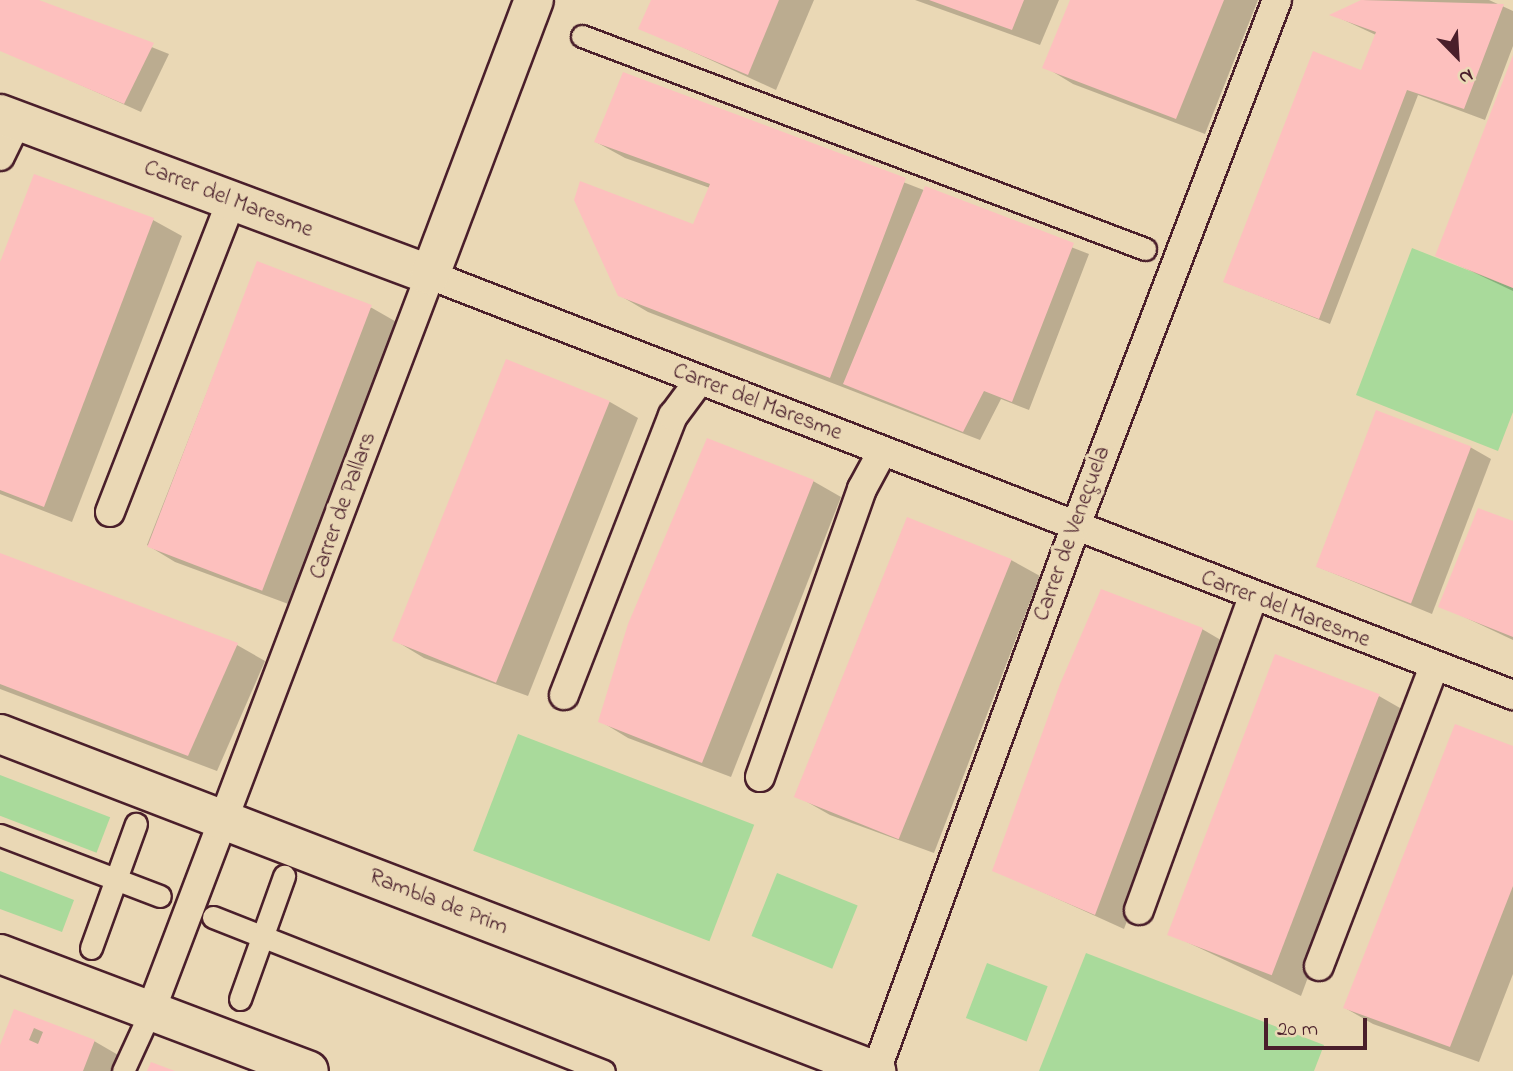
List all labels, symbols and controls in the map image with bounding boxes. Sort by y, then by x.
north arrow [1422,21,1492,91]
text: N [1454,61,1477,91]
street label: Carrer del Maresme [139,155,317,245]
street label: Carrer del Maresme [668,358,846,448]
street label: Carrer de Pallars [305,429,383,583]
street label: Carrer de Veneçuela [1029,443,1117,625]
street label: Carrer del Maresme [1196,565,1374,655]
street label: Rambla de Prim [365,864,511,942]
scale bar [1268,1004,1371,1048]
text: 20 m [1277,1015,1318,1045]

